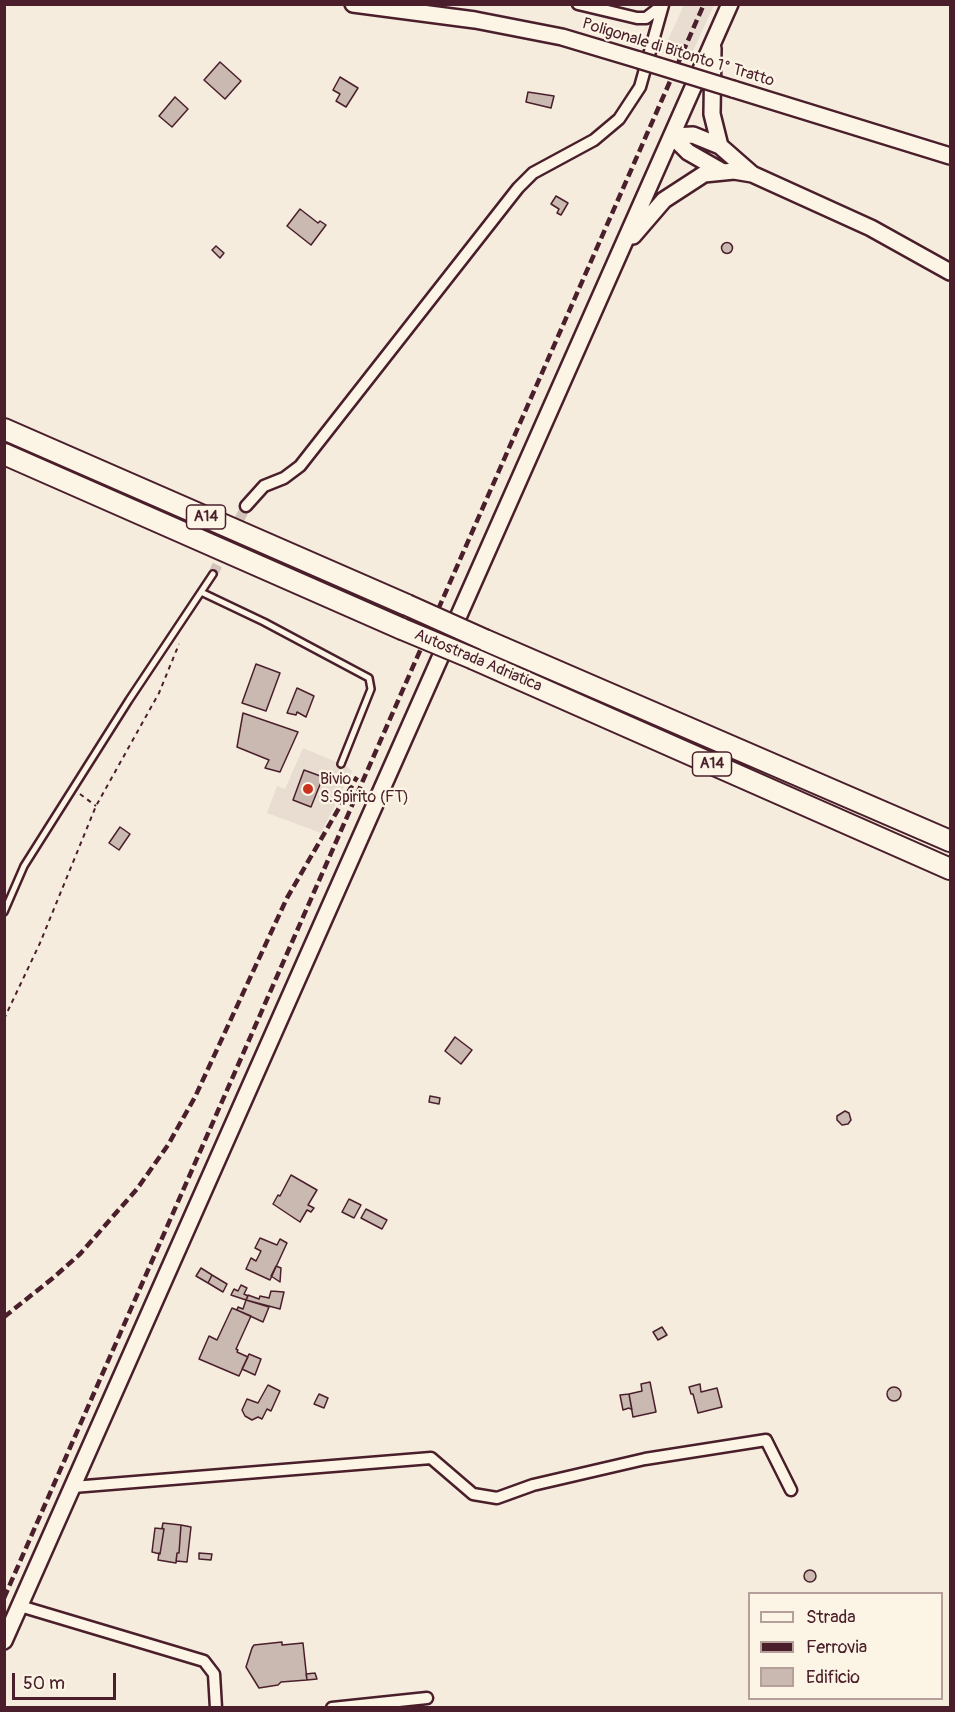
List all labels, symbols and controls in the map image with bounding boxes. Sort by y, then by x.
street label: Poligonale di Bitonto 1° Tratto [580,15,776,91]
road number: A14 [186,505,226,529]
street label: Autostrada Adriatica [411,625,545,697]
road number: A14 [692,752,732,776]
place label: Bivio S.Spirito (FT) [320,770,409,808]
marker: Bivio S.Spirito (FT) [301,782,315,796]
legend [748,1592,943,1700]
text: Strada [806,1606,856,1629]
text: Ferrovia [806,1636,867,1659]
scale bar [15,1661,118,1699]
text: Edificio [806,1666,860,1689]
text: 50 m [23,1672,65,1695]

